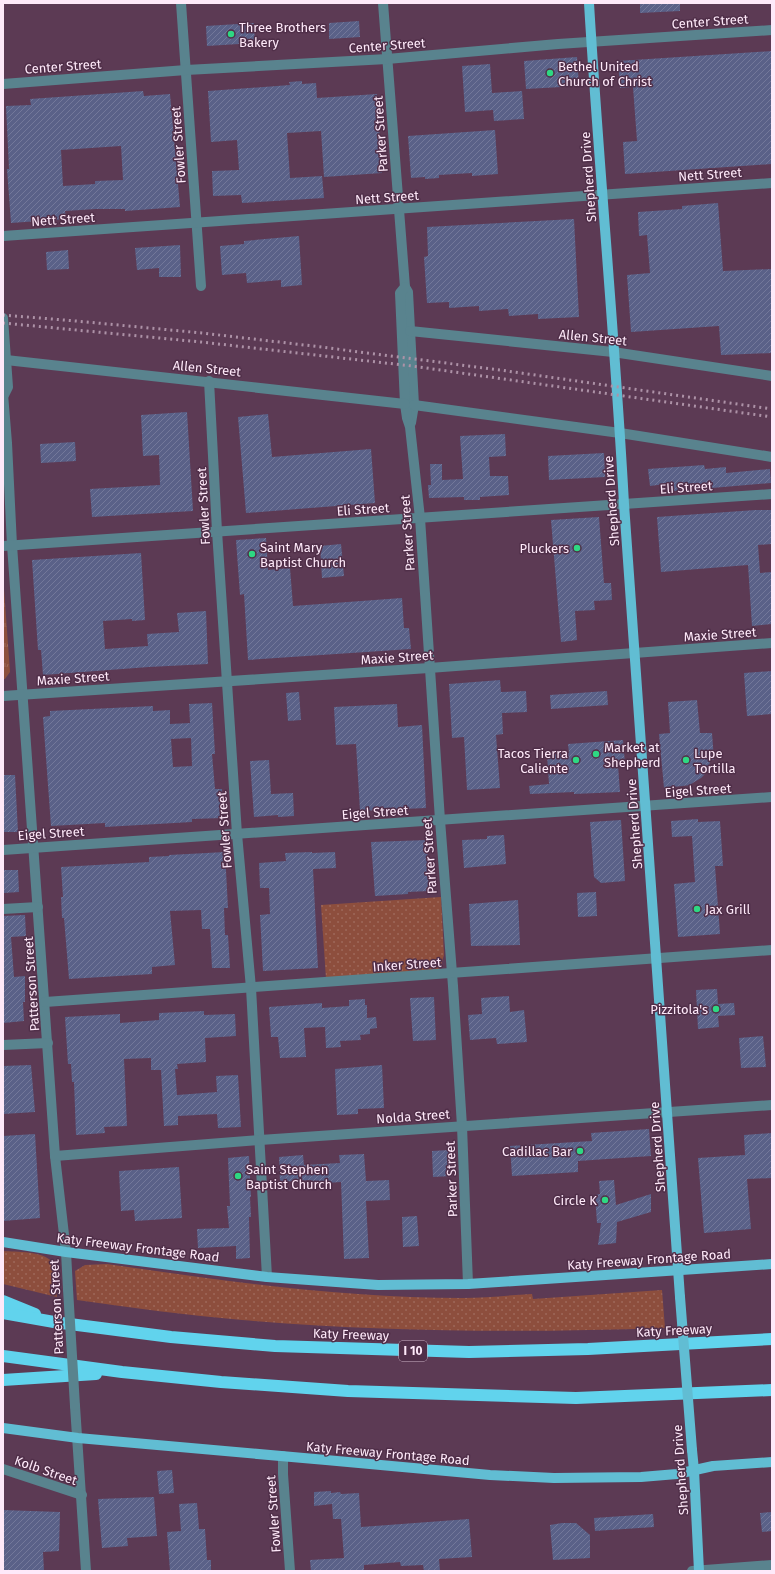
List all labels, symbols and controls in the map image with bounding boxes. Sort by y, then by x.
street label: Center Street [671,11,749,32]
place label: Three Brothers Bakery [239,20,326,50]
marker: Three Brothers Bakery [226,29,236,39]
street label: Center Street [348,35,426,56]
street label: Center Street [24,56,102,77]
place label: Bethel United Church of Christ [558,59,652,89]
marker: Bethel United Church of Christ [545,68,555,78]
street label: Parker Street [370,95,391,173]
street label: Fowler Street [168,106,189,184]
street label: Shepherd Drive [578,131,599,223]
street label: Nett Street [678,165,743,184]
street label: Nett Street [355,188,420,207]
street label: Nett Street [31,210,96,229]
street label: Allen Street [558,326,628,349]
street label: Allen Street [172,357,242,380]
street label: Shepherd Drive [601,455,622,547]
street label: Fowler Street [194,467,213,545]
street label: Eli Street [659,478,713,497]
street label: Parker Street [397,494,418,572]
street label: Eli Street [336,500,390,519]
place label: Saint Mary Baptist Church [260,540,346,570]
place label: Pluckers [519,541,569,556]
marker: Pluckers [572,543,582,553]
marker: Saint Mary Baptist Church [247,549,257,559]
street label: Maxie Street [683,624,757,645]
street label: Maxie Street [360,647,434,668]
street label: Maxie Street [36,668,110,689]
place label: Market at Shepherd [604,740,661,770]
place label: Tacos Tierra Caliente [498,746,568,776]
place label: Lupe Tortilla [694,746,736,776]
marker: Market at Shepherd [591,749,601,759]
marker: Tacos Tierra Caliente [571,755,581,765]
marker: Lupe Tortilla [681,755,691,765]
street label: Shepherd Drive [624,778,645,870]
street label: Eigel Street [664,781,732,800]
street label: Fowler Street [214,791,235,869]
street label: Eigel Street [341,803,409,822]
street label: Parker Street [419,817,440,895]
street label: Eigel Street [17,824,85,843]
place label: Jax Grill [705,902,750,917]
marker: Jax Grill [692,904,702,914]
street label: Patterson Street [21,936,42,1032]
street label: Inker Street [372,955,442,974]
place label: Pizzitola's [650,1002,708,1017]
marker: Pizzitola's [711,1004,721,1014]
street label: Shepherd Drive [647,1101,668,1193]
street label: Nolda Street [376,1106,451,1127]
street label: Parker Street [443,1140,460,1217]
place label: Cadillac Bar [502,1144,572,1159]
marker: Cadillac Bar [575,1146,585,1156]
place label: Saint Stephen Baptist Church [246,1162,332,1192]
marker: Saint Stephen Baptist Church [233,1171,243,1181]
place label: Circle K [553,1193,597,1208]
marker: Circle K [600,1195,610,1205]
street label: Katy Freeway Frontage Road [56,1230,220,1265]
street label: Katy Freeway Frontage Road [567,1246,731,1273]
street label: Patterson Street [47,1259,66,1355]
street label: Katy Freeway [636,1321,713,1340]
street label: Katy Freeway [313,1326,390,1343]
road number: I 10 [399,1341,427,1361]
street label: Shepherd Drive [670,1424,691,1516]
street label: Katy Freeway Frontage Road [306,1439,470,1468]
street label: Kolb Street [13,1453,79,1488]
street label: Fowler Street [263,1475,284,1553]

